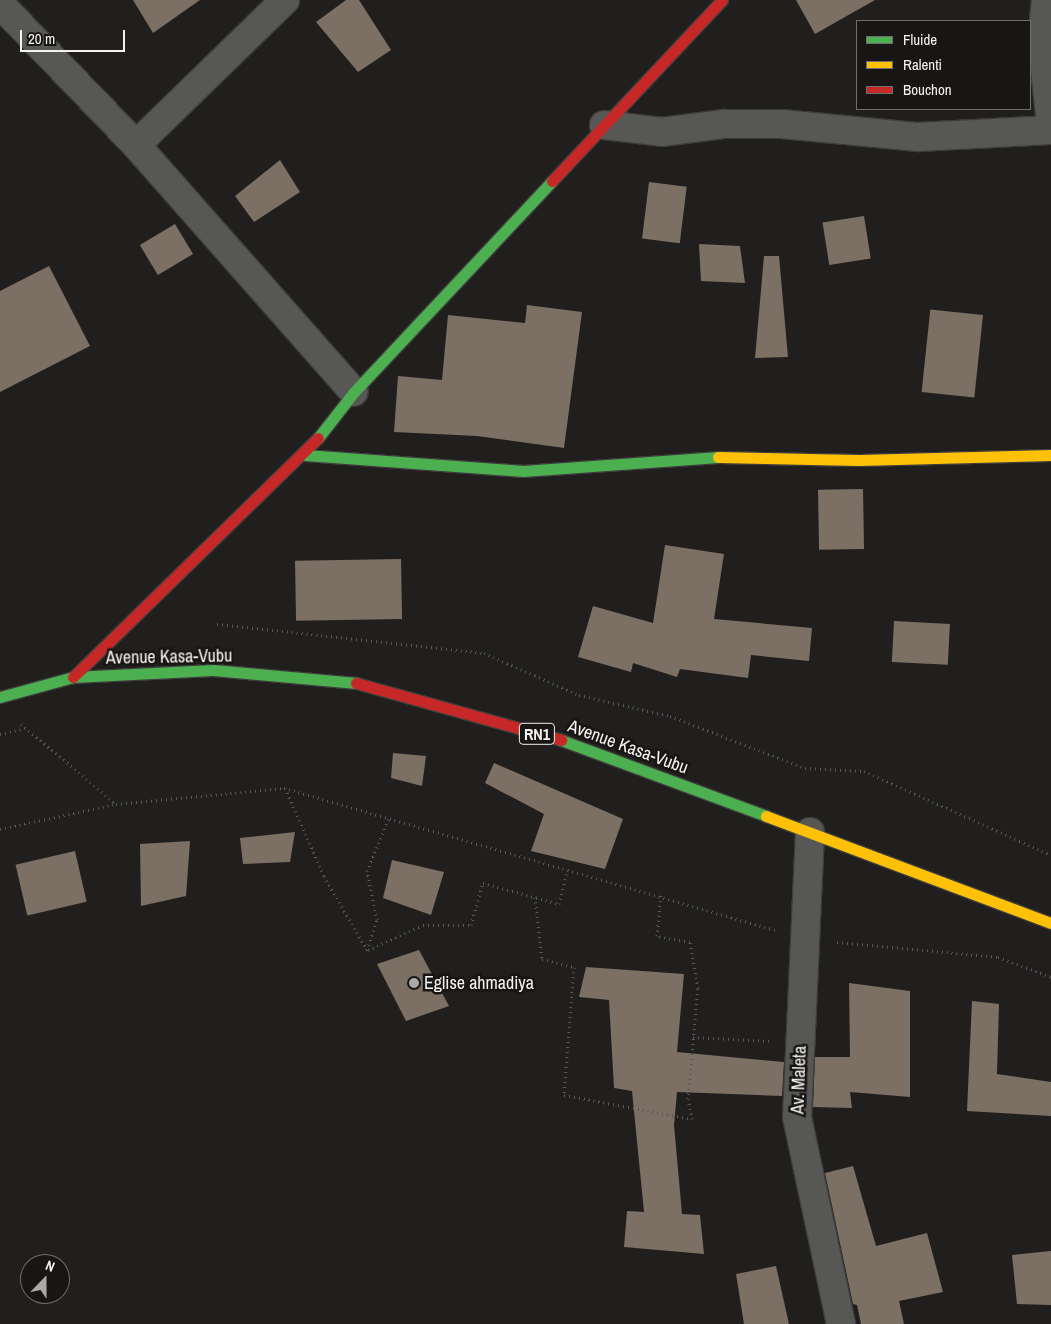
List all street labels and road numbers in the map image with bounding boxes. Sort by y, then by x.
street label: Avenue Kasa-Vubu [106,645,232,669]
street label: Avenue Kasa-Vubu [565,715,691,779]
road number: RN1 [518,721,556,748]
street label: Av. Maleta [787,1045,811,1115]

